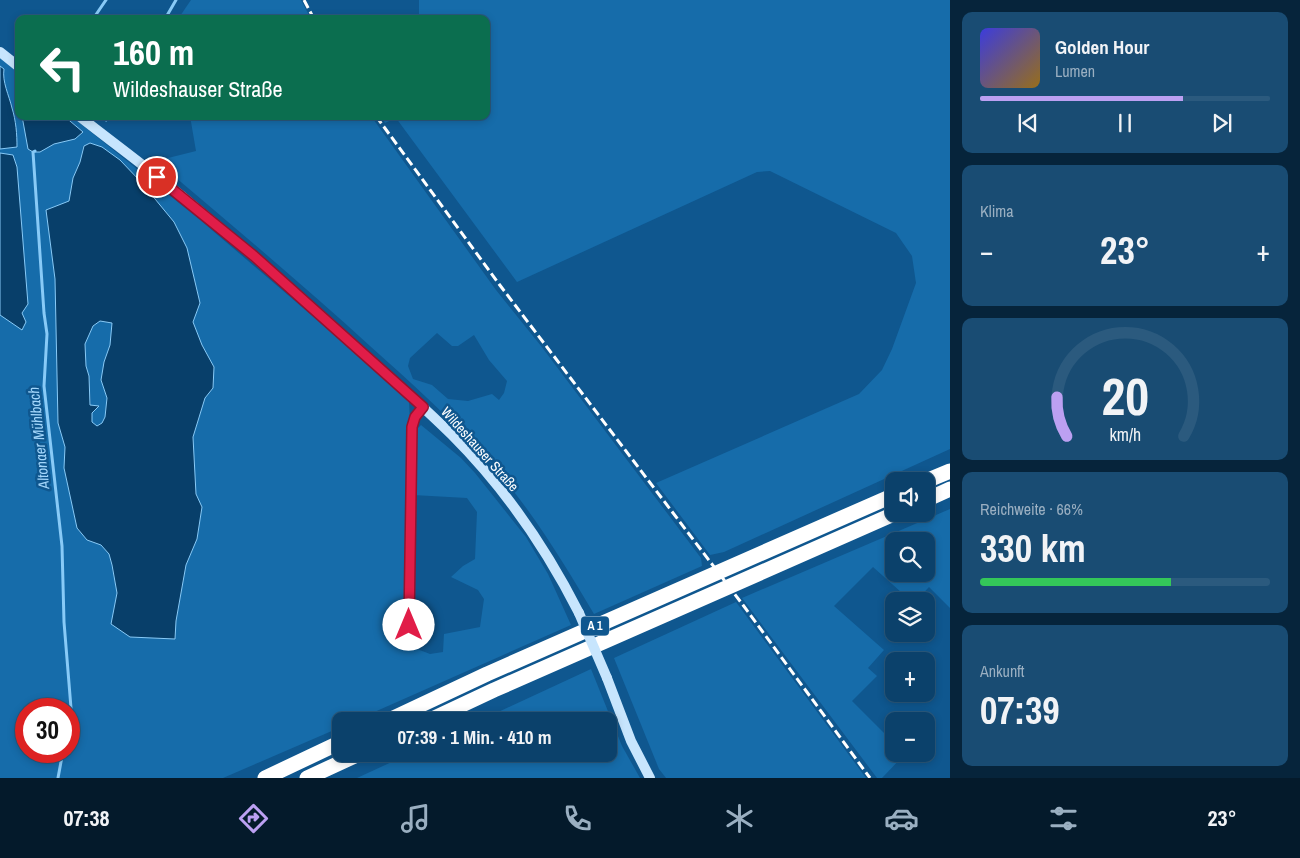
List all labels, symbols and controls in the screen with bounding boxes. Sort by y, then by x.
text: 160 m [113,29,194,76]
text: Golden Hour [1055,34,1149,60]
icon: left [30,35,95,100]
text: Lumen [1055,60,1095,82]
text: Wildeshauser Straße [113,74,282,104]
icon: previous [1014,109,1042,137]
icon: pause [1111,109,1139,137]
icon: next [1208,109,1236,137]
pin [136,156,178,198]
icon: arrive [143,163,171,191]
text: Klima [980,200,1014,222]
text: 23° [1100,225,1150,276]
text: − [980,232,993,270]
text: + [1257,232,1270,270]
text: 20 [1101,361,1149,431]
water label: Altonaer Mühlbach [23,386,54,491]
street label: Wildeshauser Straße [437,403,523,495]
text: km/h [1109,423,1141,447]
map controls [885,472,935,762]
button: sound [885,472,935,522]
text: Reichweite · 66% [980,498,1083,520]
text: 330 km [980,523,1086,574]
button: search [885,532,935,582]
button: layers [885,592,935,642]
position arrow [382,598,434,650]
road number: A 1 [581,616,609,636]
button: + [885,652,935,702]
text: Ankunft [980,660,1025,682]
text: 07:39 [980,685,1060,736]
speed limit sign: 30 [15,698,80,763]
button: − [885,712,935,762]
text: 07:39 · 1 Min. · 410 m [397,724,552,750]
icon: directions [236,801,271,836]
icon: music [398,801,433,836]
icon: phone [560,801,595,836]
icon: climate [722,801,757,836]
icon: car [884,801,919,836]
icon: filters [1046,801,1081,836]
text: 07:38 [63,803,110,833]
text: 23° [1208,803,1236,833]

